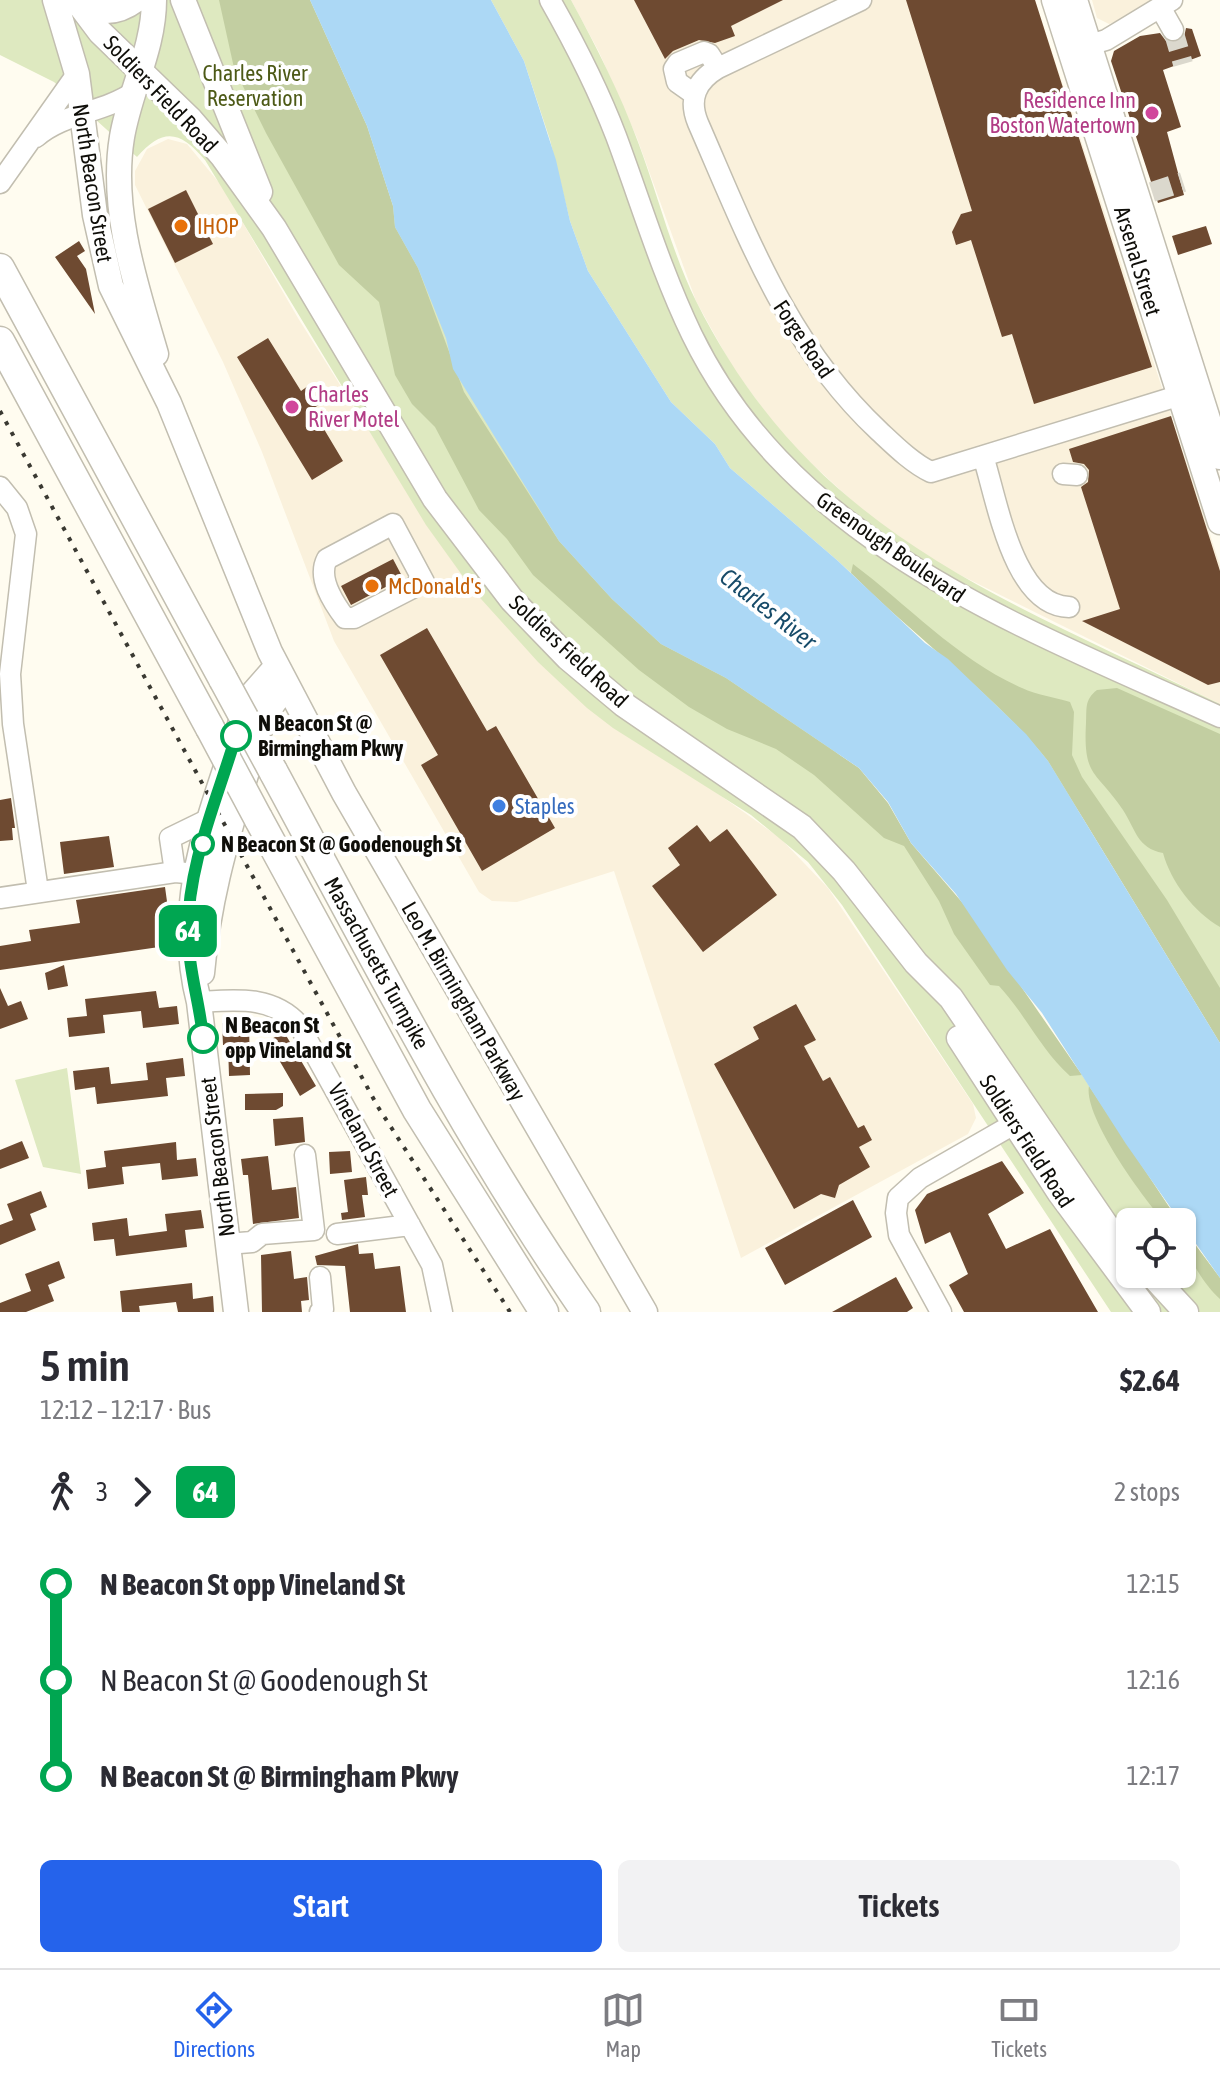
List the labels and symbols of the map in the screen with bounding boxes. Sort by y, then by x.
street label: Soldiers Field Road [99,30,223,158]
park label: Charles River Reservation [202,60,308,111]
place label: Residence Inn Boston Watertown [989,87,1136,138]
street label: North Beacon Street [68,102,118,264]
marker: Residence Inn Boston Watertown [1143,104,1161,122]
street label: Arsenal Street [1109,203,1167,319]
place label: IHOP [197,213,239,239]
marker: IHOP [172,217,190,235]
street label: Forge Road [768,295,840,383]
place label: Charles River Motel [308,381,400,432]
marker: Charles River Motel [283,398,301,416]
street label: Greenough Boulevard [812,486,970,608]
water label: Charles River [715,563,822,655]
place label: McDonald's [388,573,482,599]
marker: McDonald's [363,577,381,595]
street label: Soldiers Field Road [504,589,634,713]
place label: N Beacon St @ Birmingham Pkwy [258,710,403,761]
marker: N Beacon St @ Birmingham Pkwy [221,721,251,751]
place label: Staples [515,793,575,819]
marker: Staples [490,797,508,815]
place label: N Beacon St @ Goodenough St [221,831,462,857]
marker: N Beacon St @ Goodenough St [192,833,214,855]
street label: Massachusetts Turnpike [319,873,435,1053]
street label: Leo M. Birmingham Parkway [396,897,532,1105]
line badge: 64 [152,905,224,957]
place label: N Beacon St opp Vineland St [225,1012,352,1063]
marker: N Beacon St opp Vineland St [188,1023,218,1053]
street label: Soldiers Field Road [974,1070,1080,1212]
street label: North Beacon Street [194,1076,240,1238]
street label: Vineland Street [323,1079,405,1201]

